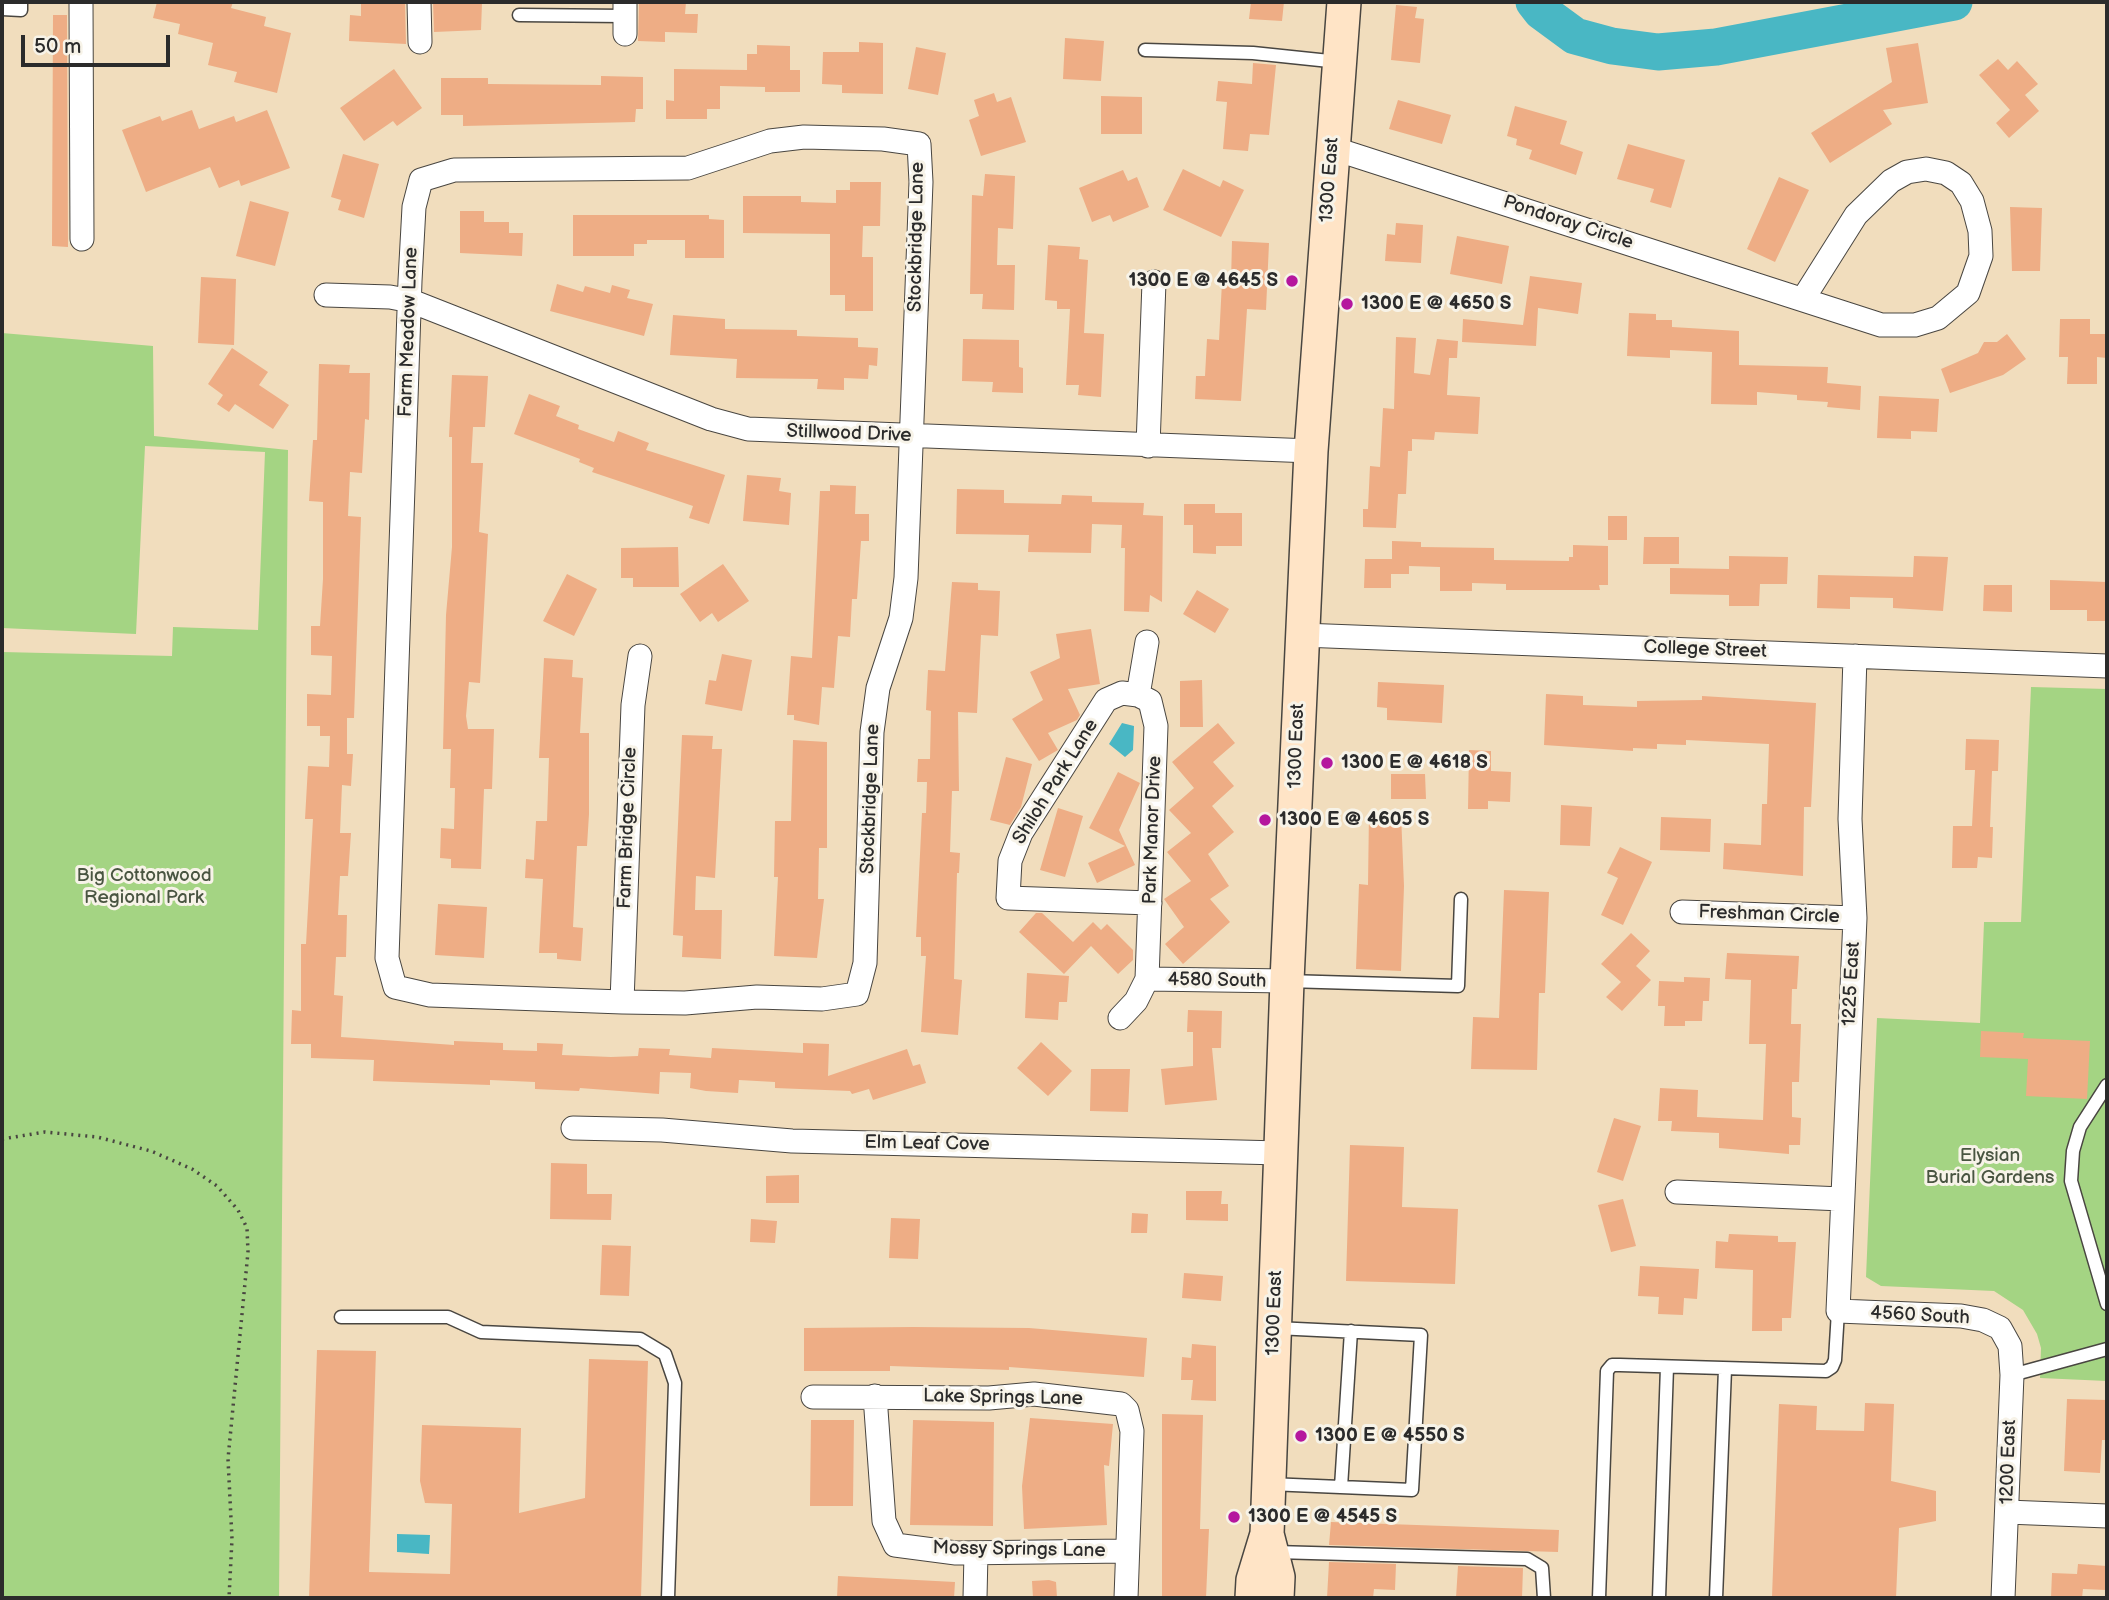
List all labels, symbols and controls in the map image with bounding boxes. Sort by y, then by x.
scale bar [24,21,173,65]
text: 50 m [34,34,81,59]
street label: 1300 East [1316,137,1344,223]
street label: Stockbridge Lane [904,162,930,312]
street label: Pondoray Circle [1500,191,1636,255]
street label: Farm Meadow Lane [395,247,423,417]
place label: 1300 E @ 4645 S [1128,270,1278,292]
marker: 1300 E @ 4645 S [1284,273,1300,289]
place label: 1300 E @ 4650 S [1361,293,1511,315]
marker: 1300 E @ 4650 S [1339,296,1355,312]
street label: Stillwood Drive [786,420,912,448]
street label: College Street [1643,636,1767,664]
street label: 1300 East [1284,703,1310,789]
street label: Shiloh Park Lane [1008,715,1104,849]
street label: Stockbridge Lane [857,723,885,875]
street label: Farm Bridge Circle [614,747,642,909]
place label: 1300 E @ 4618 S [1341,752,1488,774]
street label: Park Manor Drive [1139,755,1167,905]
marker: 1300 E @ 4618 S [1319,755,1335,771]
place label: 1300 E @ 4605 S [1279,809,1429,831]
marker: 1300 E @ 4605 S [1257,812,1273,828]
park label: Big Cottonwood Regional Park [76,865,212,909]
street label: Freshman Circle [1698,901,1840,929]
street label: 1225 East [1838,941,1866,1027]
street label: 4580 South [1167,969,1267,993]
street label: Elm Leaf Cove [864,1132,990,1156]
park label: Elysian Burial Gardens [1926,1145,2054,1189]
street label: 1300 East [1262,1270,1288,1356]
street label: 4560 South [1870,1302,1970,1330]
street label: Lake Springs Lane [923,1385,1083,1411]
street label: 1200 East [1996,1419,2022,1505]
place label: 1300 E @ 4550 S [1315,1425,1465,1447]
marker: 1300 E @ 4550 S [1293,1428,1309,1444]
place label: 1300 E @ 4545 S [1248,1506,1397,1528]
marker: 1300 E @ 4545 S [1226,1509,1242,1525]
street label: Mossy Springs Lane [932,1537,1106,1563]

